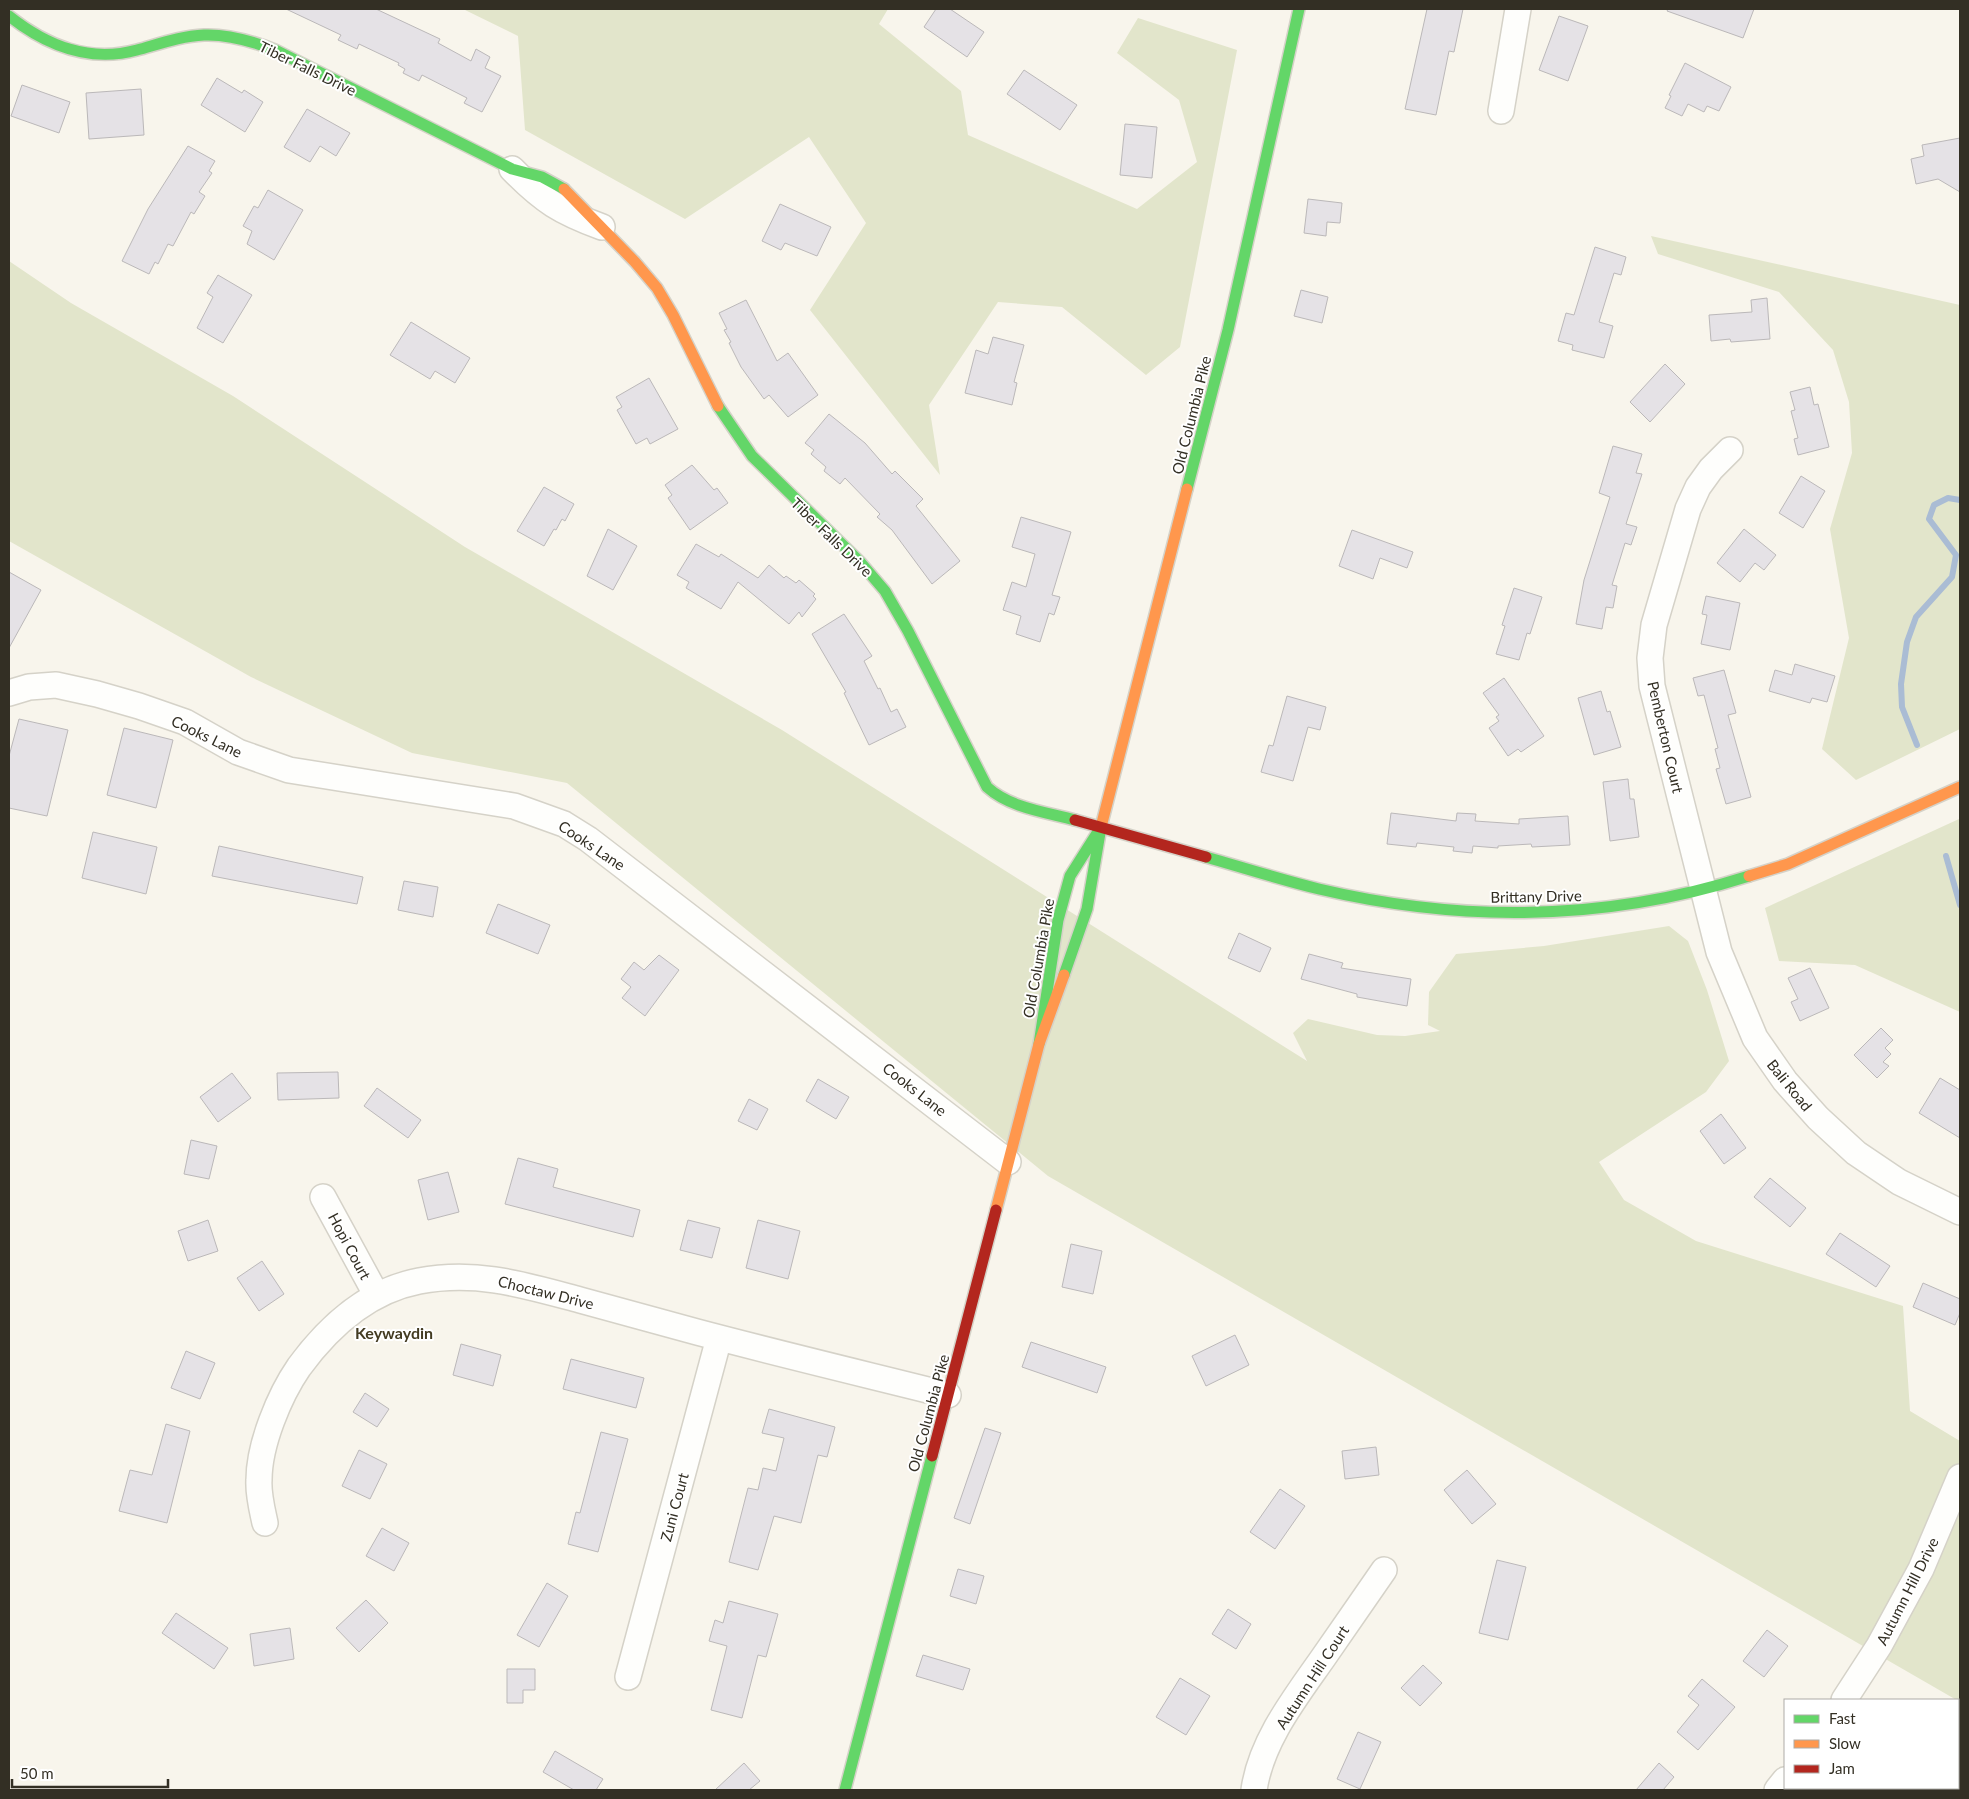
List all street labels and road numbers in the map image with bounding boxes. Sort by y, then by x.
street label: Tiber Falls Drive [257,37,360,99]
street label: Old Columbia Pike [1168,354,1214,476]
street label: Tiber Falls Drive [788,494,876,580]
street label: Pemberton Court [1644,679,1688,795]
street label: Cooks Lane [169,711,245,761]
street label: Cooks Lane [555,816,629,874]
street label: Brittany Drive [1490,886,1582,906]
street label: Old Columbia Pike [1019,897,1057,1019]
street label: Bali Road [1764,1056,1816,1114]
street label: Cooks Lane [879,1058,951,1120]
street label: Hopi Court [325,1209,375,1283]
street label: Choctaw Drive [496,1271,596,1313]
street label: Old Columbia Pike [904,1352,952,1474]
street label: Zuni Court [656,1470,692,1543]
street label: Autumn Hill Drive [1872,1534,1942,1648]
street label: Autumn Hill Court [1272,1621,1353,1732]

